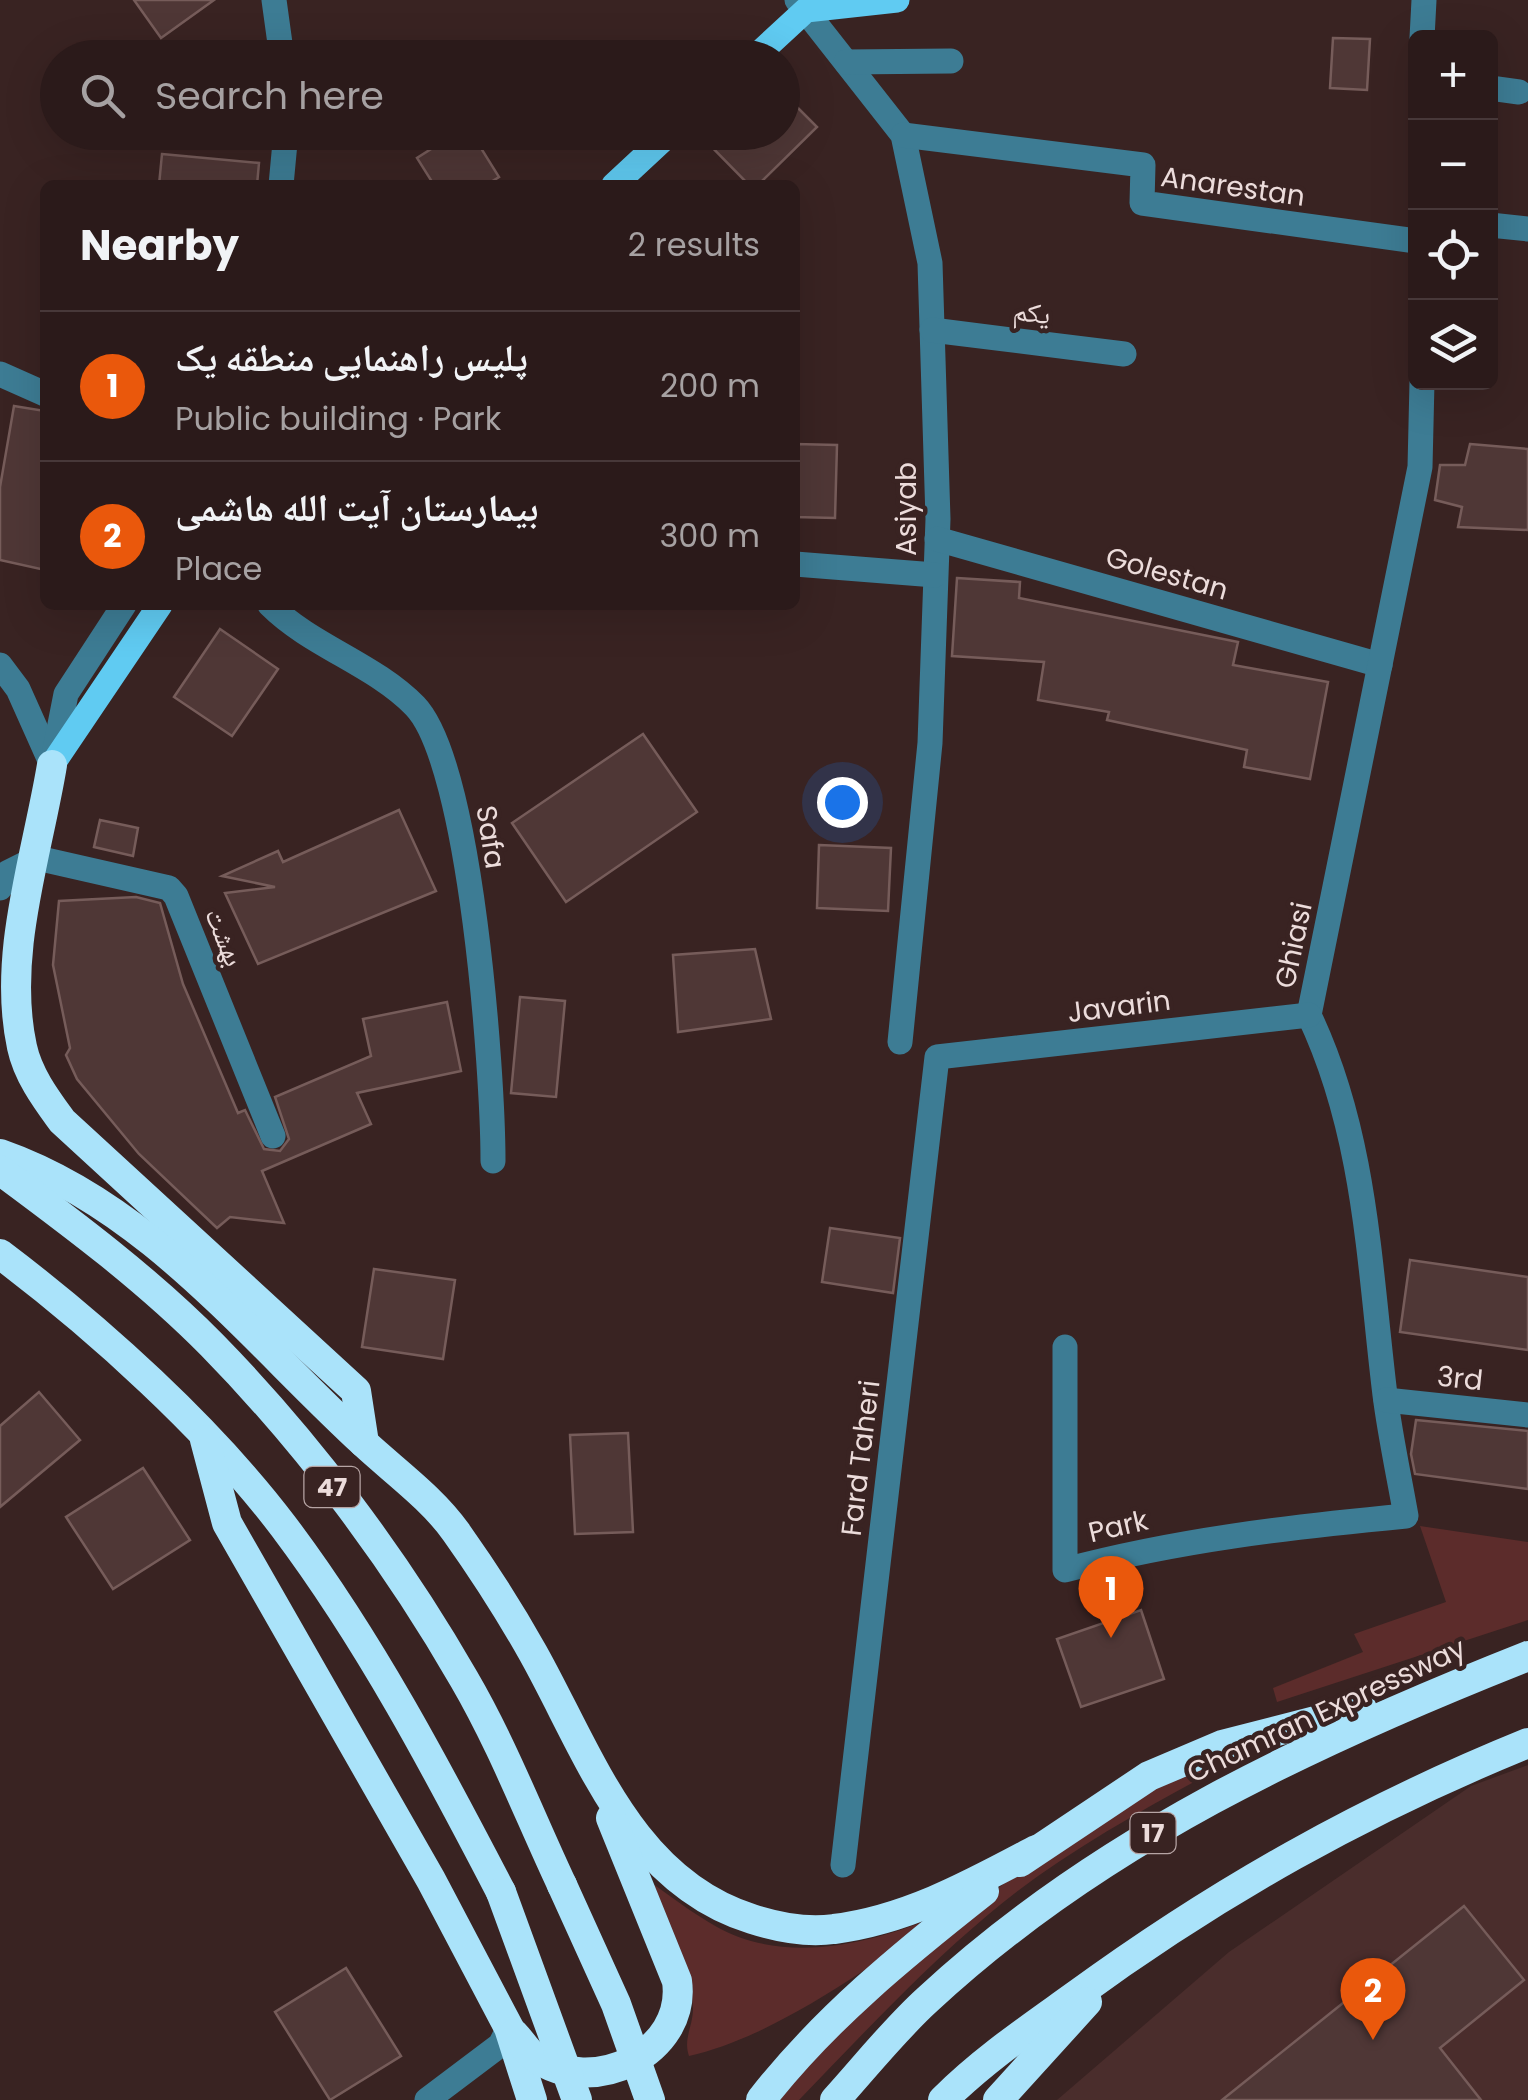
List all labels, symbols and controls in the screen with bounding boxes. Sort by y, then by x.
map controls [1408,30,1498,390]
button: + [1408,30,1498,120]
search box [40,40,800,150]
icon: search [75,68,130,123]
text: Search here [155,69,384,122]
button: − [1408,120,1498,210]
street label: Anarestan [1158,157,1308,216]
button: locate [1408,210,1498,300]
text: Nearby [80,216,239,275]
text: 2 results [628,222,760,267]
street label: یکم [1011,291,1053,334]
button: layers [1408,300,1498,390]
text: پلیس راهنمایی منطقه یک [175,331,528,384]
text: 1 [106,363,119,408]
text: 200 m [660,363,760,408]
text: Public building · Park [175,396,501,441]
street label: Asiyab [887,462,926,556]
text: بیمارستان آیت الله هاشمی [175,481,538,534]
text: 2 [103,513,122,558]
text: 300 m [659,513,760,558]
street label: Golestan [1101,537,1233,610]
text: Place [175,546,262,591]
your location [817,777,868,828]
street label: Safa [466,803,515,871]
street label: Ghiasi [1265,898,1322,992]
street label: بهشت [195,902,254,972]
street label: Javarin [1065,981,1173,1032]
street label: 3rd [1435,1357,1485,1400]
street label: Fard Taheri [832,1378,889,1538]
road number: 47 [304,1467,360,1507]
street label: Park [1084,1501,1152,1552]
pin: 1 [1078,1556,1144,1638]
street label: Chamran Expressway [1180,1629,1472,1792]
road number: 17 [1130,1813,1176,1853]
pin: 2 [1340,1958,1406,2040]

